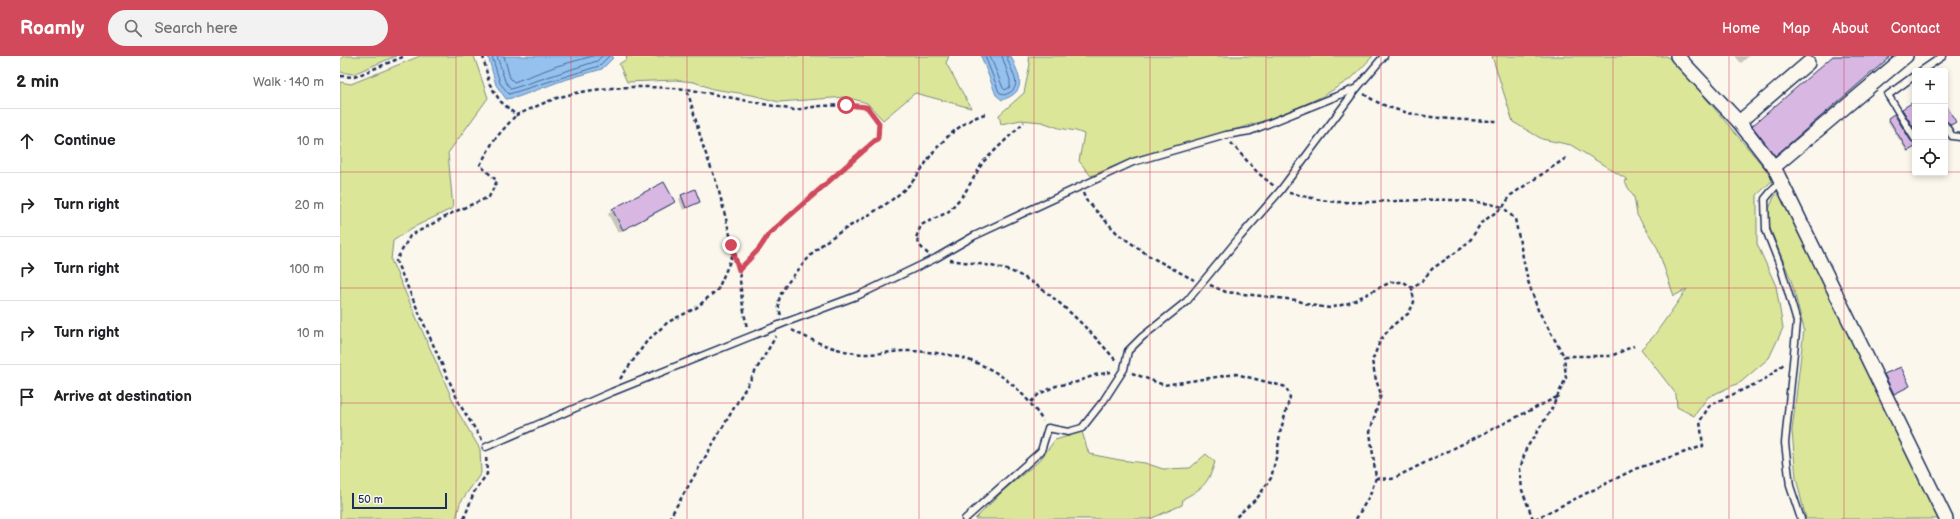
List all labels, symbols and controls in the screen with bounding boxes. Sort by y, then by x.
search box [108,10,388,46]
text: Roamly [20,17,84,40]
icon: search [122,17,144,39]
text: Search here [154,19,238,38]
text: Home [1722,20,1760,37]
text: Map [1782,20,1810,37]
text: About [1832,20,1869,37]
text: Contact [1891,20,1940,37]
map controls [1912,68,1948,176]
button: + [1912,68,1948,104]
text: 2 min [16,72,59,92]
text: Walk · 140 m [253,74,324,90]
route start [837,96,855,114]
button: − [1912,104,1948,140]
icon: ahead [16,130,38,152]
text: Continue [54,131,116,150]
text: 10 m [297,133,324,149]
button: locate [1912,140,1948,176]
icon: right [16,194,38,216]
text: Turn right [54,195,119,214]
text: 20 m [294,197,324,213]
route end [722,236,740,254]
icon: right [16,258,38,280]
text: Turn right [54,259,119,278]
text: 100 m [289,261,324,277]
icon: right [16,322,38,344]
text: Turn right [54,323,119,342]
text: 10 m [297,325,324,341]
icon: arrive [16,386,38,408]
text: Arrive at destination [54,387,192,406]
scale bar [352,491,447,510]
text: 50 m [358,493,383,506]

